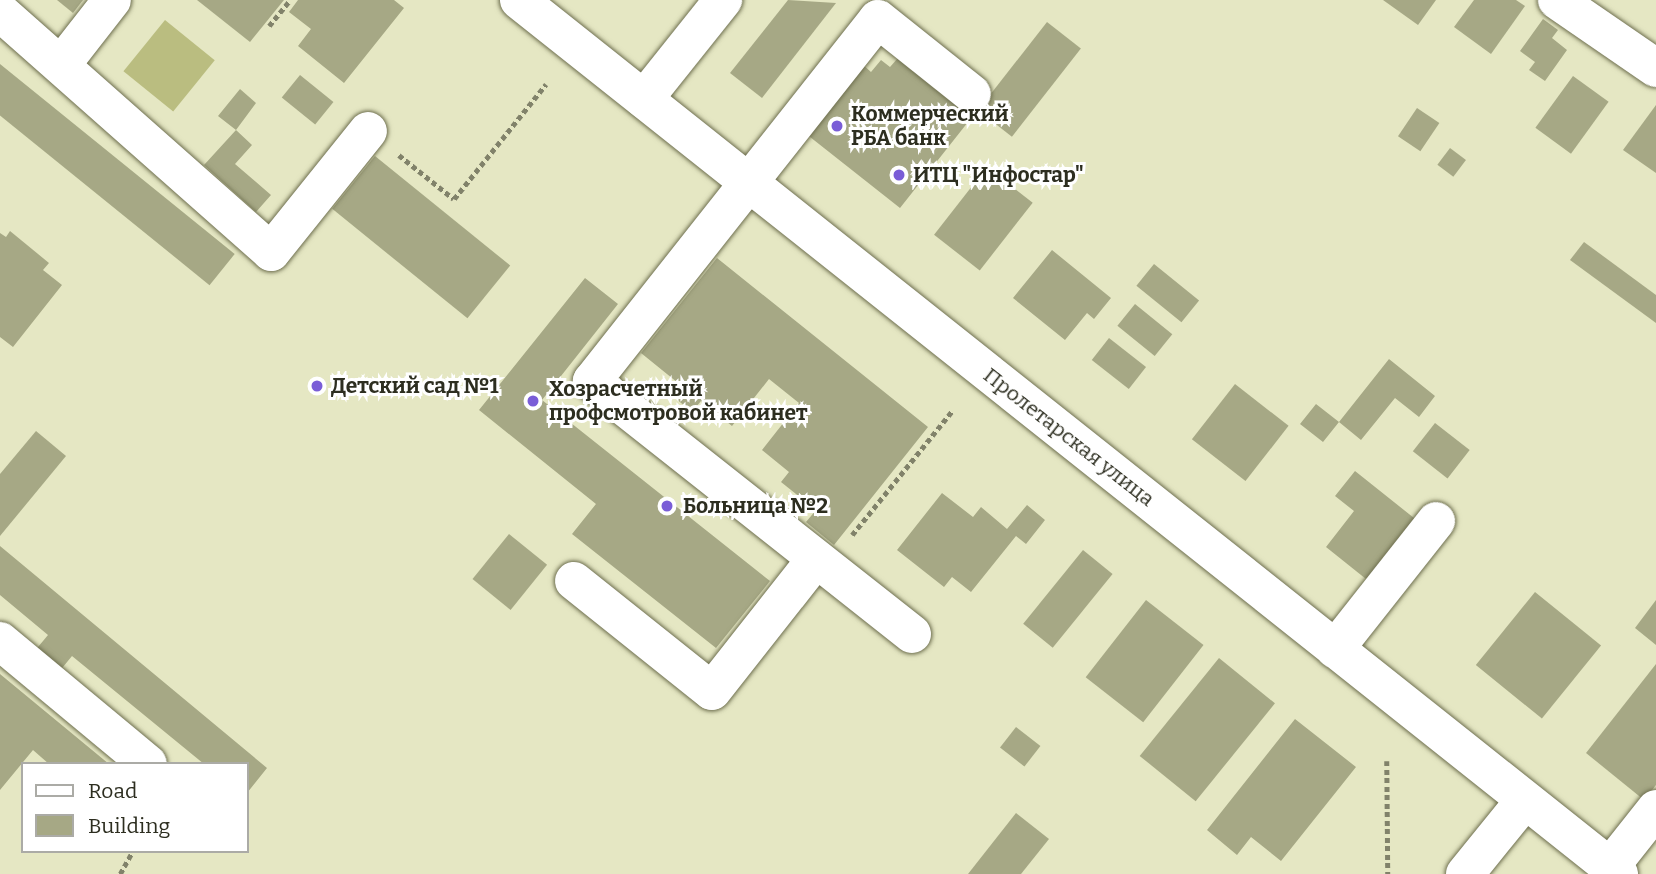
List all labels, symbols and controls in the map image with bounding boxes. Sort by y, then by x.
place label: Коммерческий РБА банк [851,101,1009,151]
marker: Коммерческий РБА банк [829,118,845,134]
place label: ИТЦ "Инфостар" [913,162,1084,188]
marker: ИТЦ "Инфостар" [891,167,907,183]
street label: Пролетарская улица [978,362,1160,512]
place label: Детский сад №1 [331,373,499,399]
place label: Хозрасчетный профсмотровой кабинет [549,376,808,426]
marker: Детский сад №1 [309,378,325,394]
marker: Хозрасчетный профсмотровой кабинет [523,391,543,411]
place label: Больница №2 [683,493,828,519]
marker: Больница №2 [657,496,677,516]
legend [21,762,248,853]
text: Road [88,778,137,804]
text: Building [88,813,170,839]

